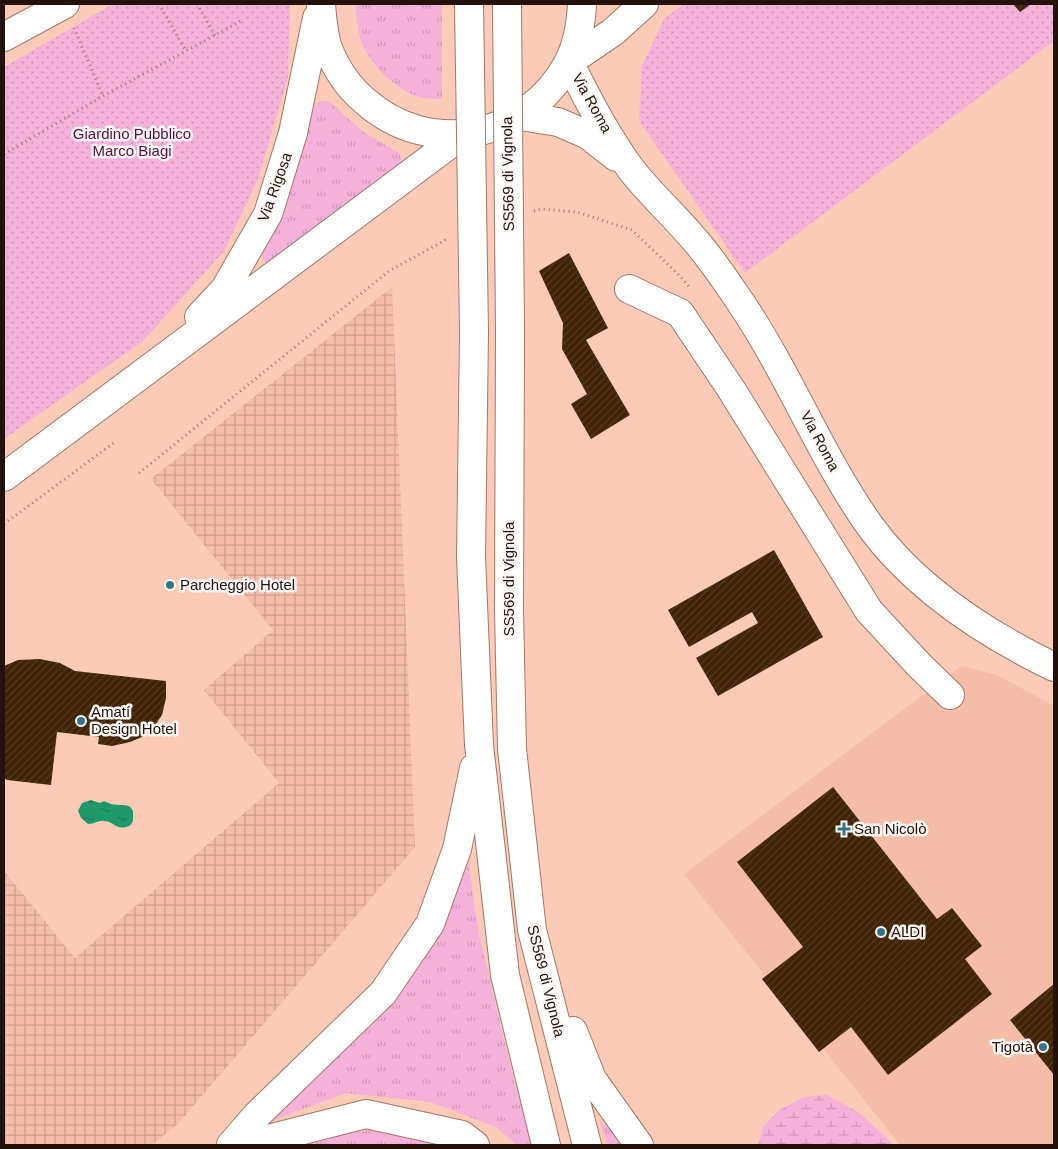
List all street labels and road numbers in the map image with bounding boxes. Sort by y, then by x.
street label: Via Roma [569,70,616,136]
street label: SS569 di Vignola [498,116,517,232]
street label: Via Rigosa [254,149,295,224]
street label: Via Roma [798,408,844,474]
street label: SS569 di Vignola [500,521,517,636]
street label: SS569 di Vignola [524,923,569,1039]

